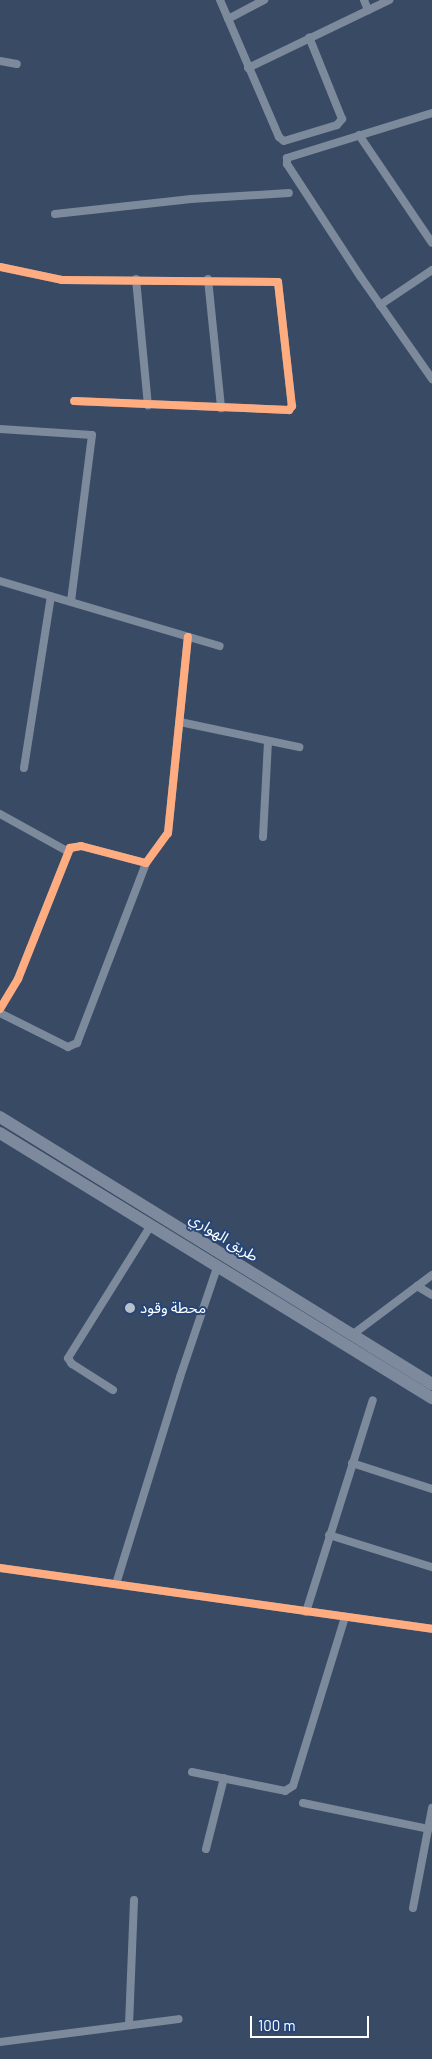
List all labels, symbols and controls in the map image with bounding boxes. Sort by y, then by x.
street label: طريق الهواري [186,1209,262,1265]
place label: محطة وقود [140,1299,206,1317]
marker: محطة وقود [124,1302,136,1314]
scale bar [252,2006,371,2038]
text: 100 m [258,2016,296,2034]

